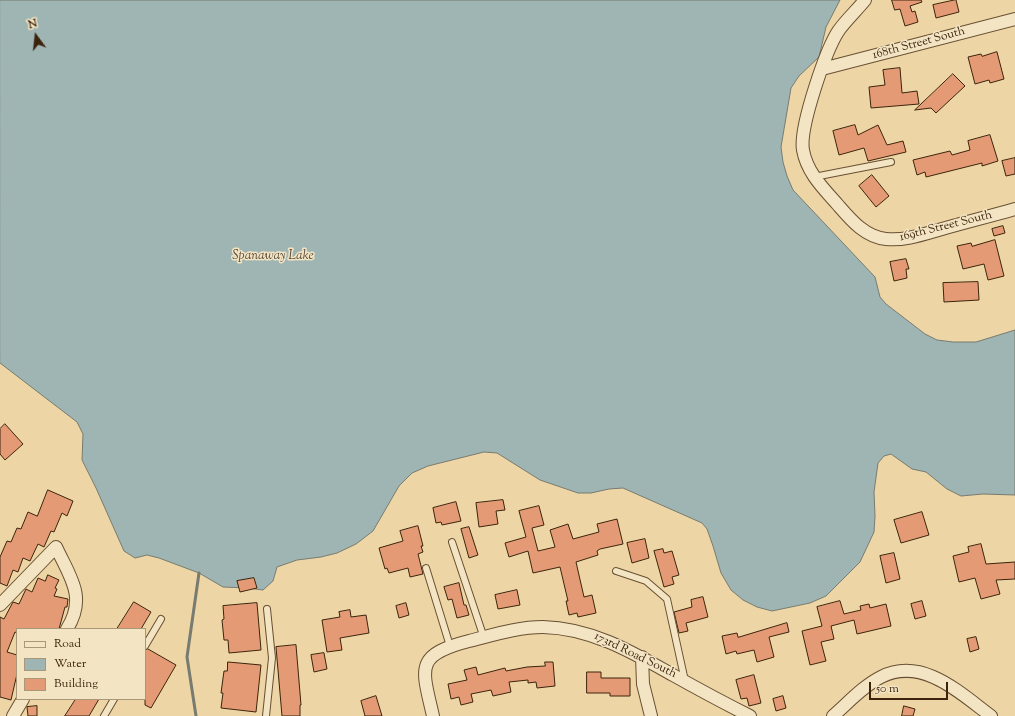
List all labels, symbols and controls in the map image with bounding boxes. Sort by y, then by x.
north arrow [16,16,56,56]
text: N [27,16,39,33]
street label: 168th Street South [871,25,967,63]
street label: 169th Street South [898,209,994,245]
water label: Spanaway Lake [232,249,314,265]
legend [16,628,146,700]
street label: 173rd Road South [591,630,679,682]
text: Road [54,635,81,653]
text: Water [54,655,86,673]
scale bar [871,674,950,700]
text: Building [54,675,98,693]
text: 50 m [876,680,899,698]

